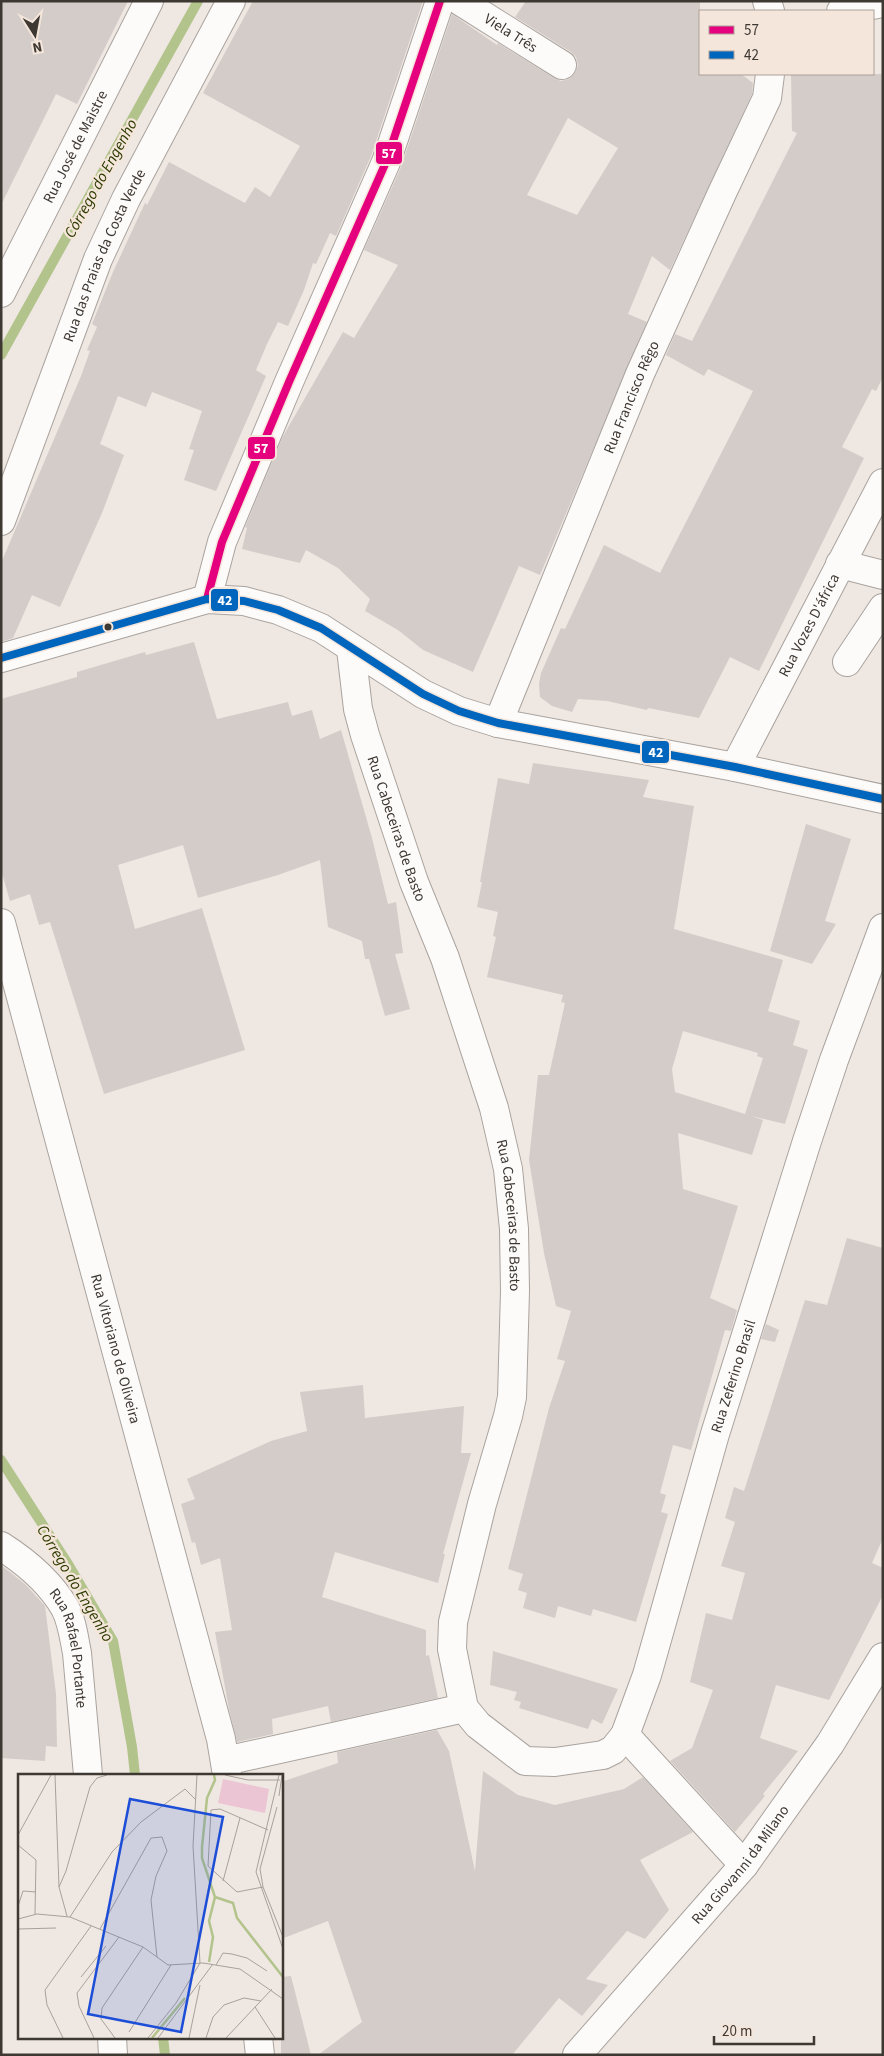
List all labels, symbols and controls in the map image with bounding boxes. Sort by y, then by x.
street label: Viela Três [480,9,541,58]
north arrow [10,10,60,60]
legend [699,10,874,75]
text: 57 [744,20,759,41]
text: N [31,36,44,57]
text: 42 [744,45,759,66]
street label: Rua José de Maistre [38,87,113,207]
water label: Córrego do Engenho [59,115,143,242]
line badge: 57 [375,141,403,165]
text: 57 [382,144,396,164]
street label: Rua das Praias da Costa Verde [58,165,151,345]
street label: Rua Francisco Rêgo [599,337,665,457]
line badge: 57 [247,436,276,460]
text: 57 [254,439,268,459]
street label: Rua Vozes D'áfrica [774,570,845,681]
line badge: 42 [210,588,239,612]
text: 42 [218,591,232,611]
unlabelled marker [103,622,113,632]
line badge: 42 [641,740,670,764]
text: 42 [649,743,663,763]
street label: Rua Cabeceiras de Basto [362,753,431,905]
street label: Rua Cabeceiras de Basto [491,1137,525,1292]
street label: Rua Vitoriano de Oliveira [85,1272,146,1426]
street label: Rua Zeferino Brasil [706,1317,761,1436]
water label: Córrego do Engenho [31,1521,119,1646]
street label: Rua Rafael Portante [44,1584,92,1709]
inset map [18,1774,282,2038]
street label: Rua Giovanni da Milano [687,1801,794,1929]
scale bar [714,2014,814,2046]
text: 20 m [722,2021,752,2042]

